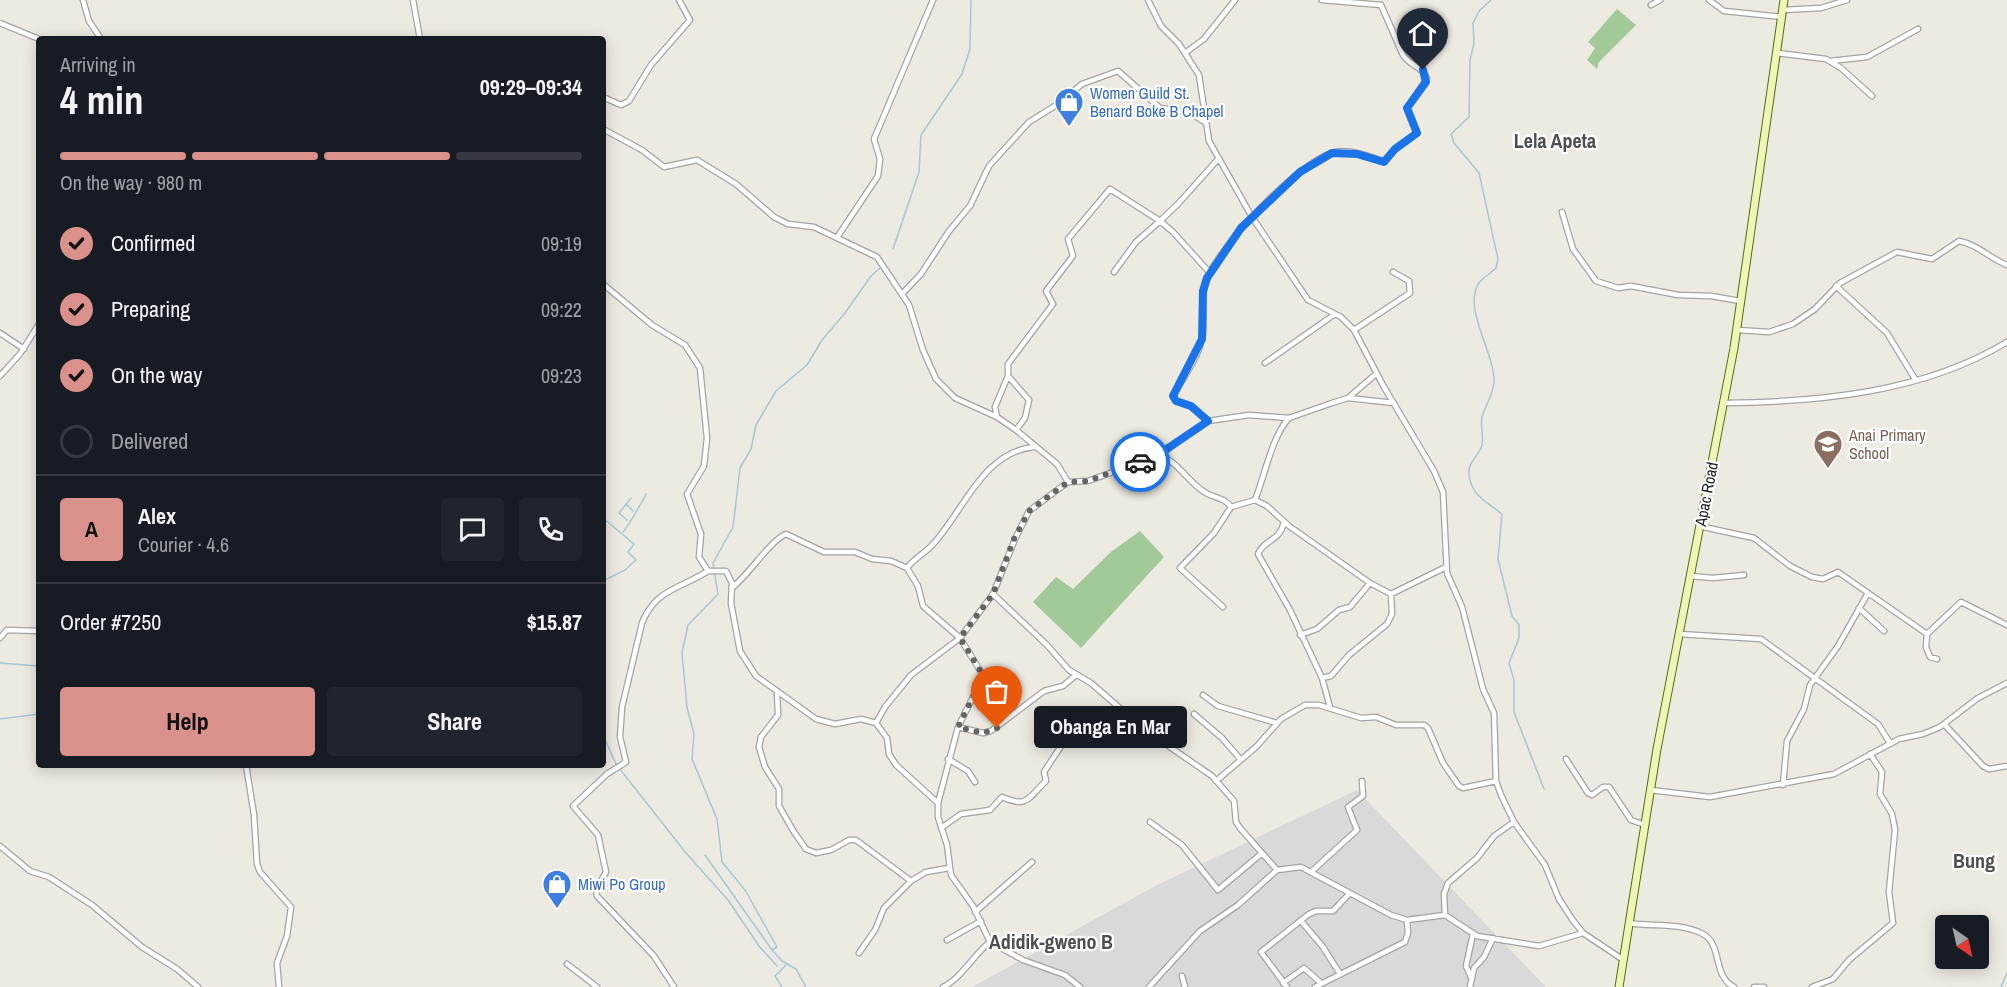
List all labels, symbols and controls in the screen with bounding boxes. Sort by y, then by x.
pin [1397,8,1448,70]
icon: home [1406,17,1439,50]
text: Arriving in [60,51,136,78]
text: 09:29–09:34 [480,72,582,102]
text: 4 min [60,74,144,126]
place label: Women Guild St. Benard Boke B Chapel [1090,82,1224,122]
shop icon: Women Guild St. Benard Boke B Chapel [1053,86,1085,128]
district label: Lela Apeta [1514,127,1596,154]
text: On the way · 980 m [60,169,202,196]
icon: check [60,227,93,260]
text: Confirmed [111,228,195,258]
text: 09:19 [541,230,582,257]
icon: check [60,293,93,326]
text: Preparing [111,294,190,324]
text: 09:22 [541,296,582,323]
icon: check [60,359,93,392]
text: On the way [111,360,202,390]
text: 09:23 [541,362,582,389]
place label: Anai Primary School [1848,424,1926,464]
text: Delivered [111,426,188,456]
school or university icon: Anai Primary School [1812,428,1844,470]
courier [1110,432,1170,492]
icon: car [1124,446,1157,479]
street label: Apac Road [1689,460,1723,529]
button: chat [441,498,504,561]
button: phone [519,498,582,561]
text: Alex [138,501,176,531]
text: A [85,514,98,544]
text: Courier · 4.6 [138,531,229,558]
text: Order #7250 [60,607,161,637]
text: $15.87 [527,607,582,637]
pin [971,666,1022,728]
icon: bag [980,675,1013,708]
button: Help [60,687,315,756]
button: Share [327,687,582,756]
callout: Obanga En Mar [1033,707,1186,749]
text: Obanga En Mar [1050,713,1171,740]
district label: Bung [1953,847,1995,874]
shop icon: Miwi Po Group [541,868,573,910]
place label: Miwi Po Group [578,873,666,895]
north arrow [1935,915,1989,969]
map controls [1935,915,1989,969]
district label: Adidik-gweno B [989,928,1113,955]

